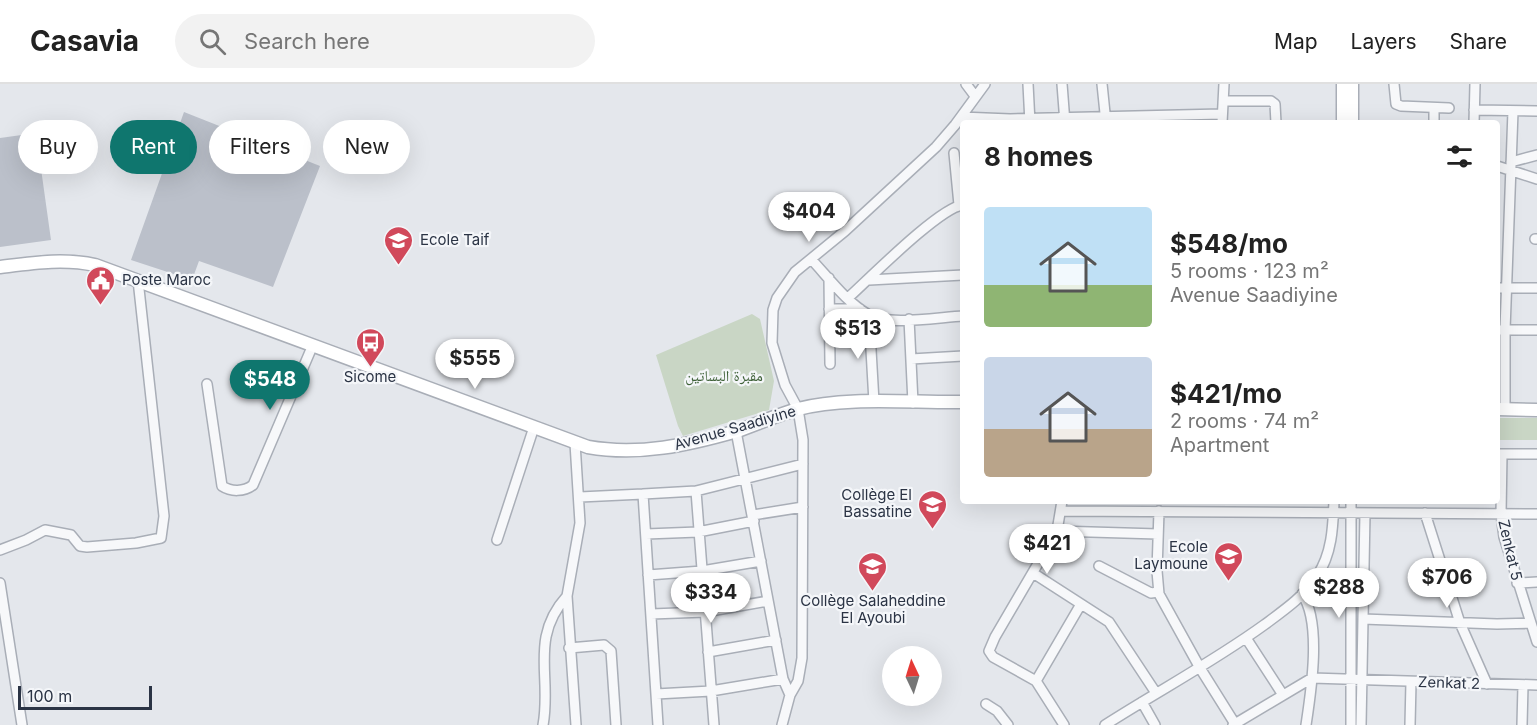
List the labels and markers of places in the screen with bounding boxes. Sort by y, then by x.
pin: $404 [773,192,845,243]
school or university icon: Ecole Taif [383,224,415,266]
place label: Ecole Taif [420,230,490,249]
public building icon: Poste Maroc [85,264,117,306]
place label: Poste Maroc [122,270,211,289]
pin: $513 [822,309,894,360]
bus stop icon: Sicome [354,326,386,368]
pin: $555 [439,339,511,390]
pin: $548 [234,360,306,411]
place label: Sicome [344,367,396,386]
place label: Collège El Bassatine [841,485,912,521]
school or university icon: Collège El Bassatine [917,488,949,530]
pin: $421 [1011,524,1083,575]
place label: Ecole Laymoune [1134,537,1208,573]
school or university icon: Ecole Laymoune [1213,540,1245,582]
school or university icon: Collège Salaheddine El Ayoubi [857,550,889,592]
pin: $706 [1411,558,1483,609]
pin: $288 [1303,568,1375,619]
pin: $334 [675,573,747,624]
place label: Collège Salaheddine El Ayoubi [800,591,946,627]

